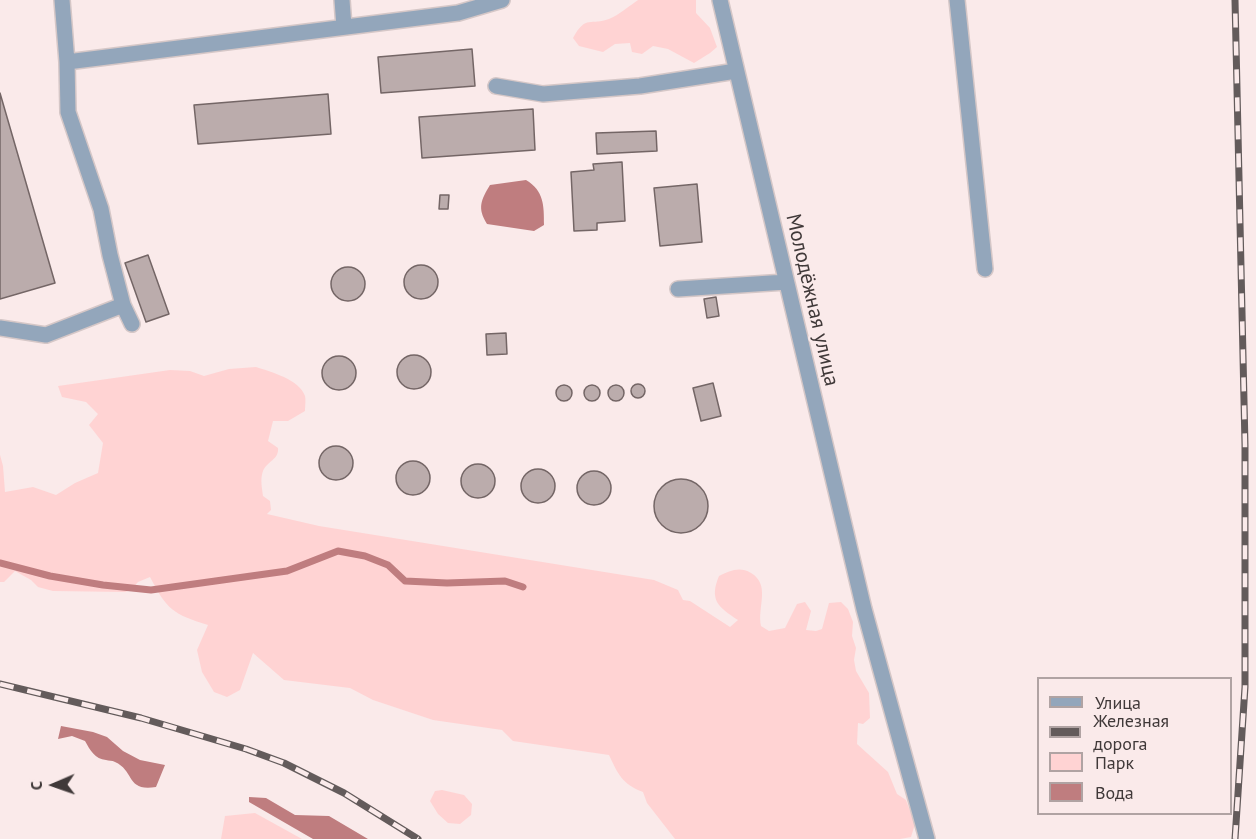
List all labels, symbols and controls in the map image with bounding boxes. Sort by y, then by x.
street label: Молодёжная улица [780,211,844,389]
legend [1037,677,1232,815]
text: Улица [1095,691,1141,714]
text: Железная дорога [1093,709,1169,755]
text: Парк [1095,751,1134,774]
north arrow [24,755,84,815]
text: С [26,781,46,790]
text: Вода [1095,781,1134,804]

